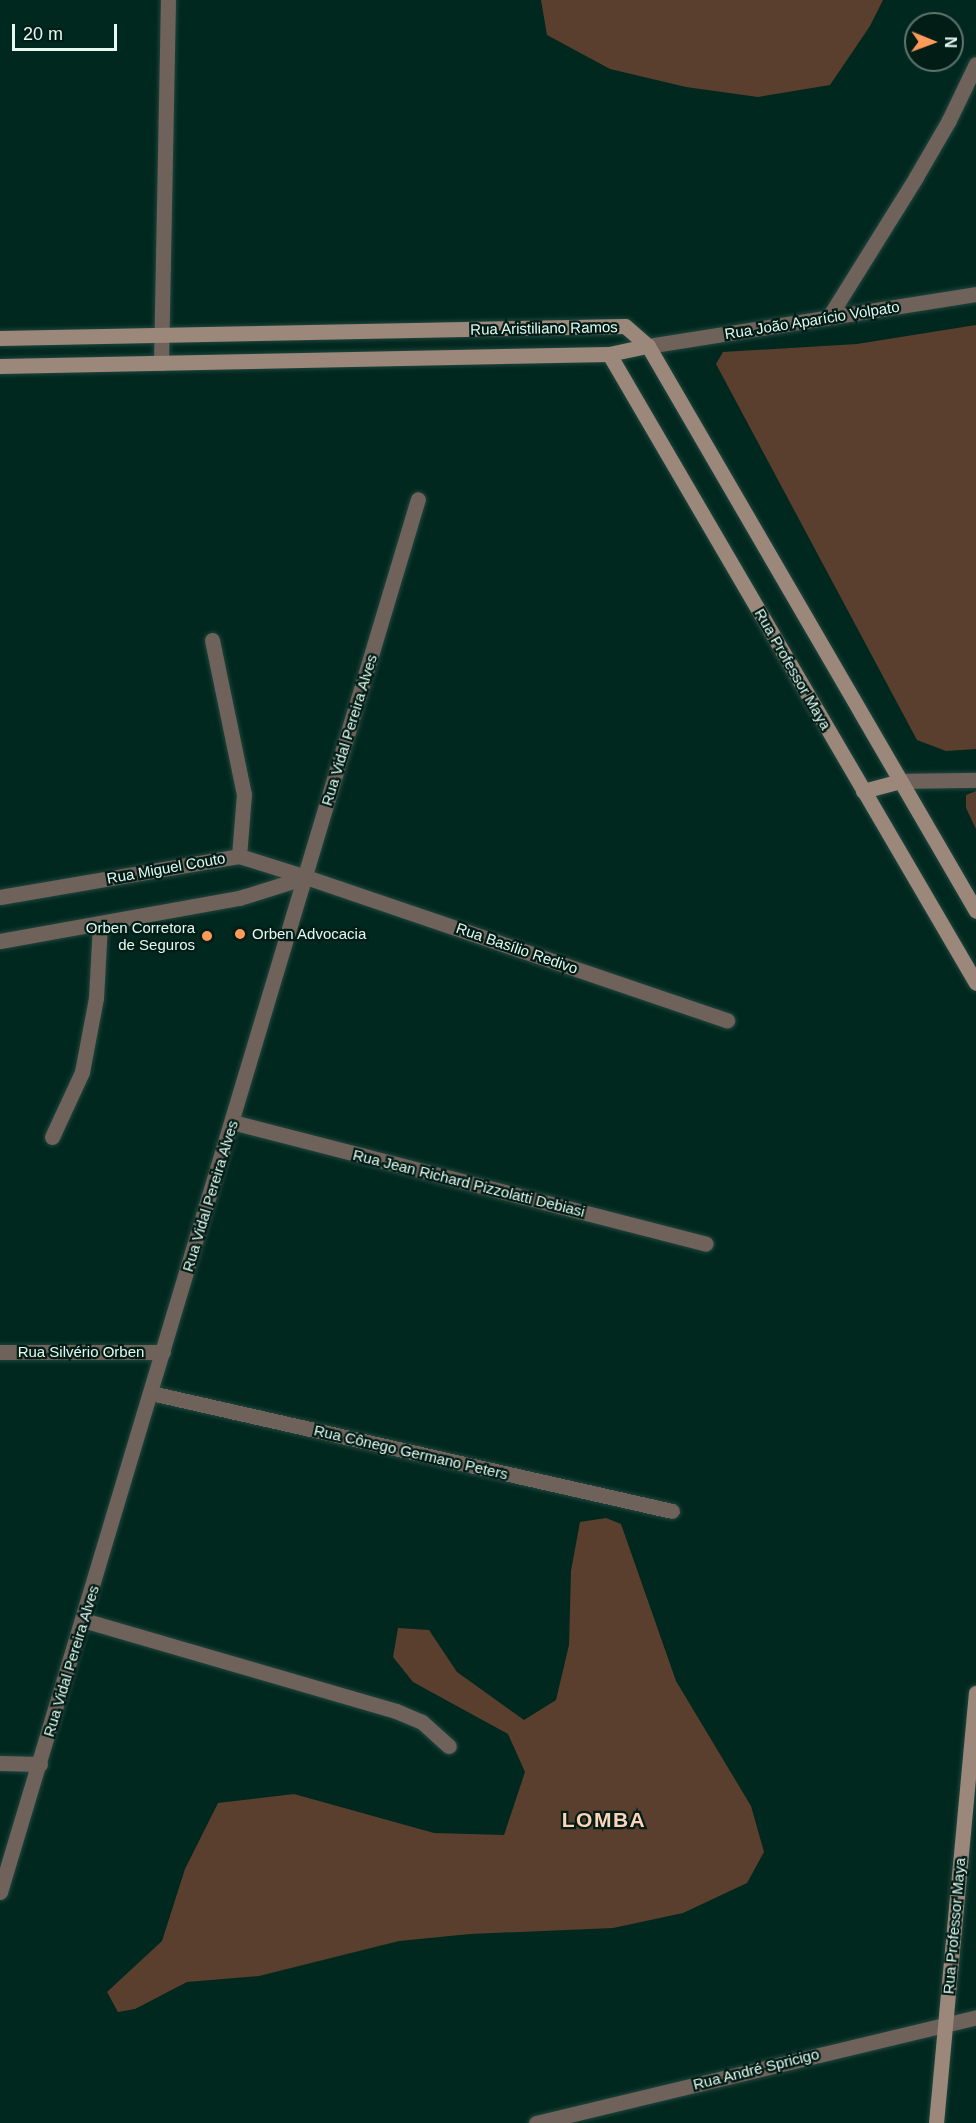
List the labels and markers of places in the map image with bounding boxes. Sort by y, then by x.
place label: Orben Corretora de Seguros [86,918,195,953]
place label: Orben Advocacia [252,925,367,943]
marker: Orben Advocacia [233,927,247,941]
marker: Orben Corretora de Seguros [200,929,214,943]

